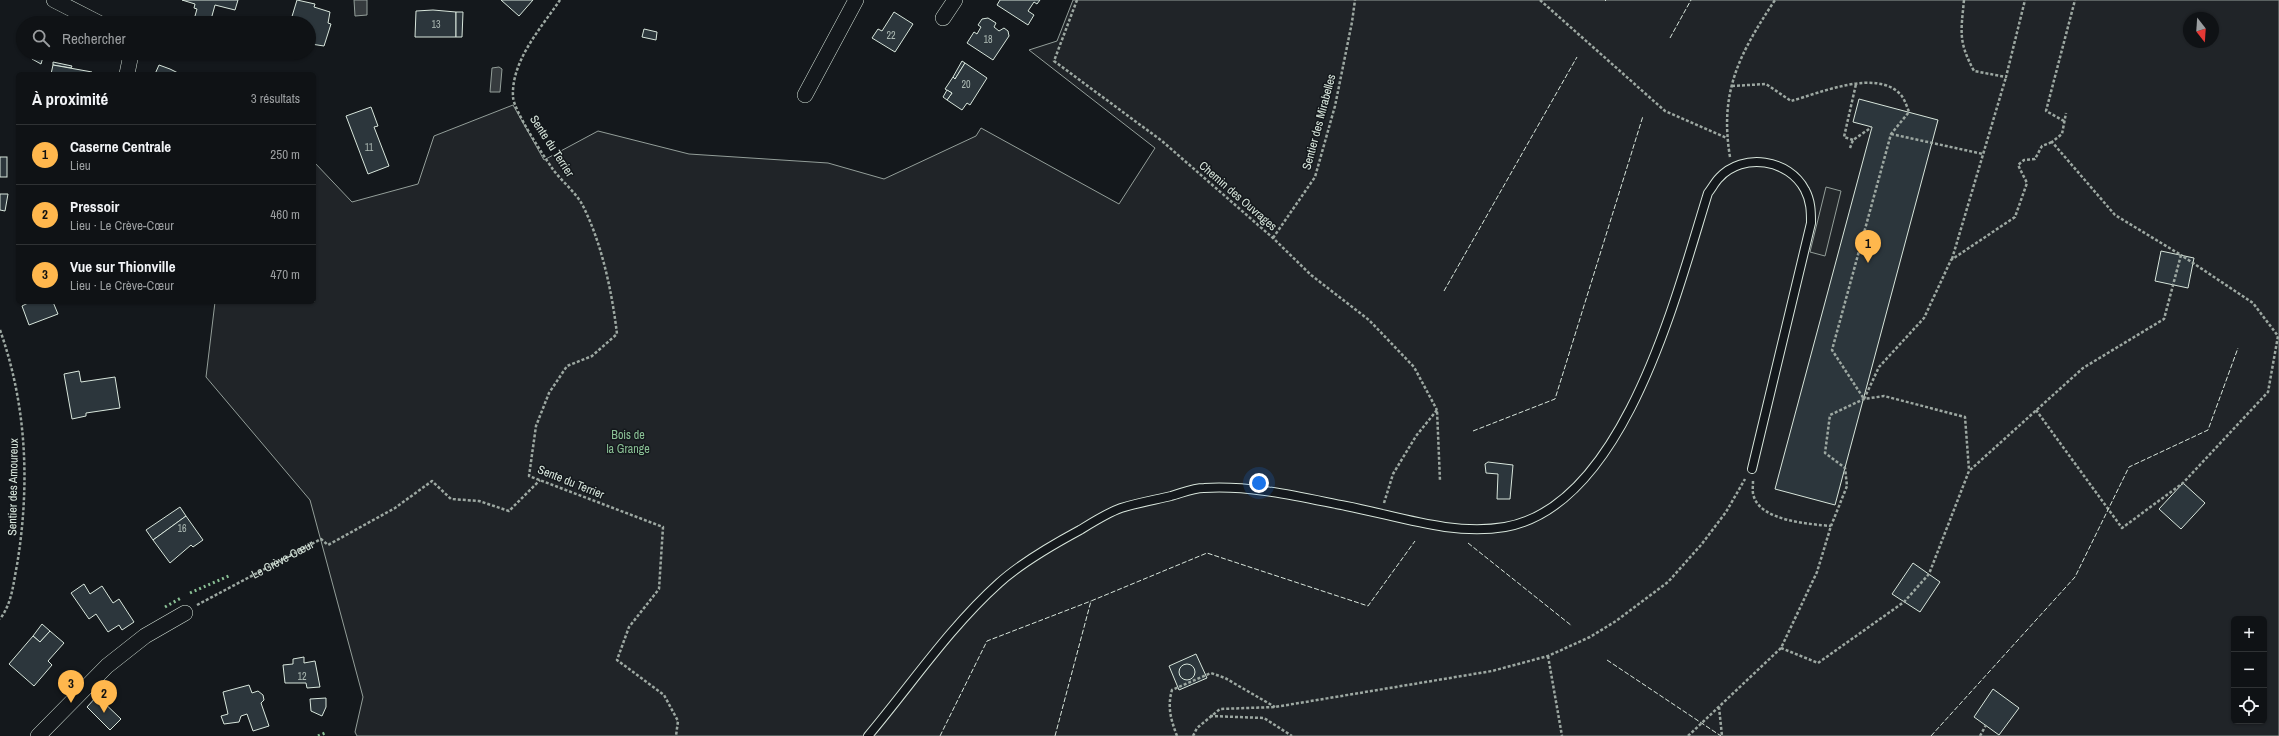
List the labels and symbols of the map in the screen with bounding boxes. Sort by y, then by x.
north arrow [2183,12,2219,48]
house number: 13 [431,18,441,31]
house number: 22 [886,29,896,42]
house number: 18 [983,33,993,46]
street label: Sentier des Mirabelles [1299,72,1339,172]
house number: 20 [961,78,971,91]
street label: Sente du Terrier [526,112,578,180]
house number: 11 [365,141,374,154]
street label: Chemin des Ouvrages [1196,158,1280,234]
pin: 1 [1855,230,1881,263]
park label: Bois de la Grange [606,427,650,457]
street label: Sentier des Amoureux [4,438,22,536]
street label: Sente du Terrier [535,461,607,503]
your location [1249,473,1269,493]
house number: 16 [177,522,187,535]
street label: Le Crève-Cœur [249,536,317,583]
pin: 3 [58,670,84,703]
house number: 12 [297,670,307,683]
pin: 2 [91,680,117,713]

